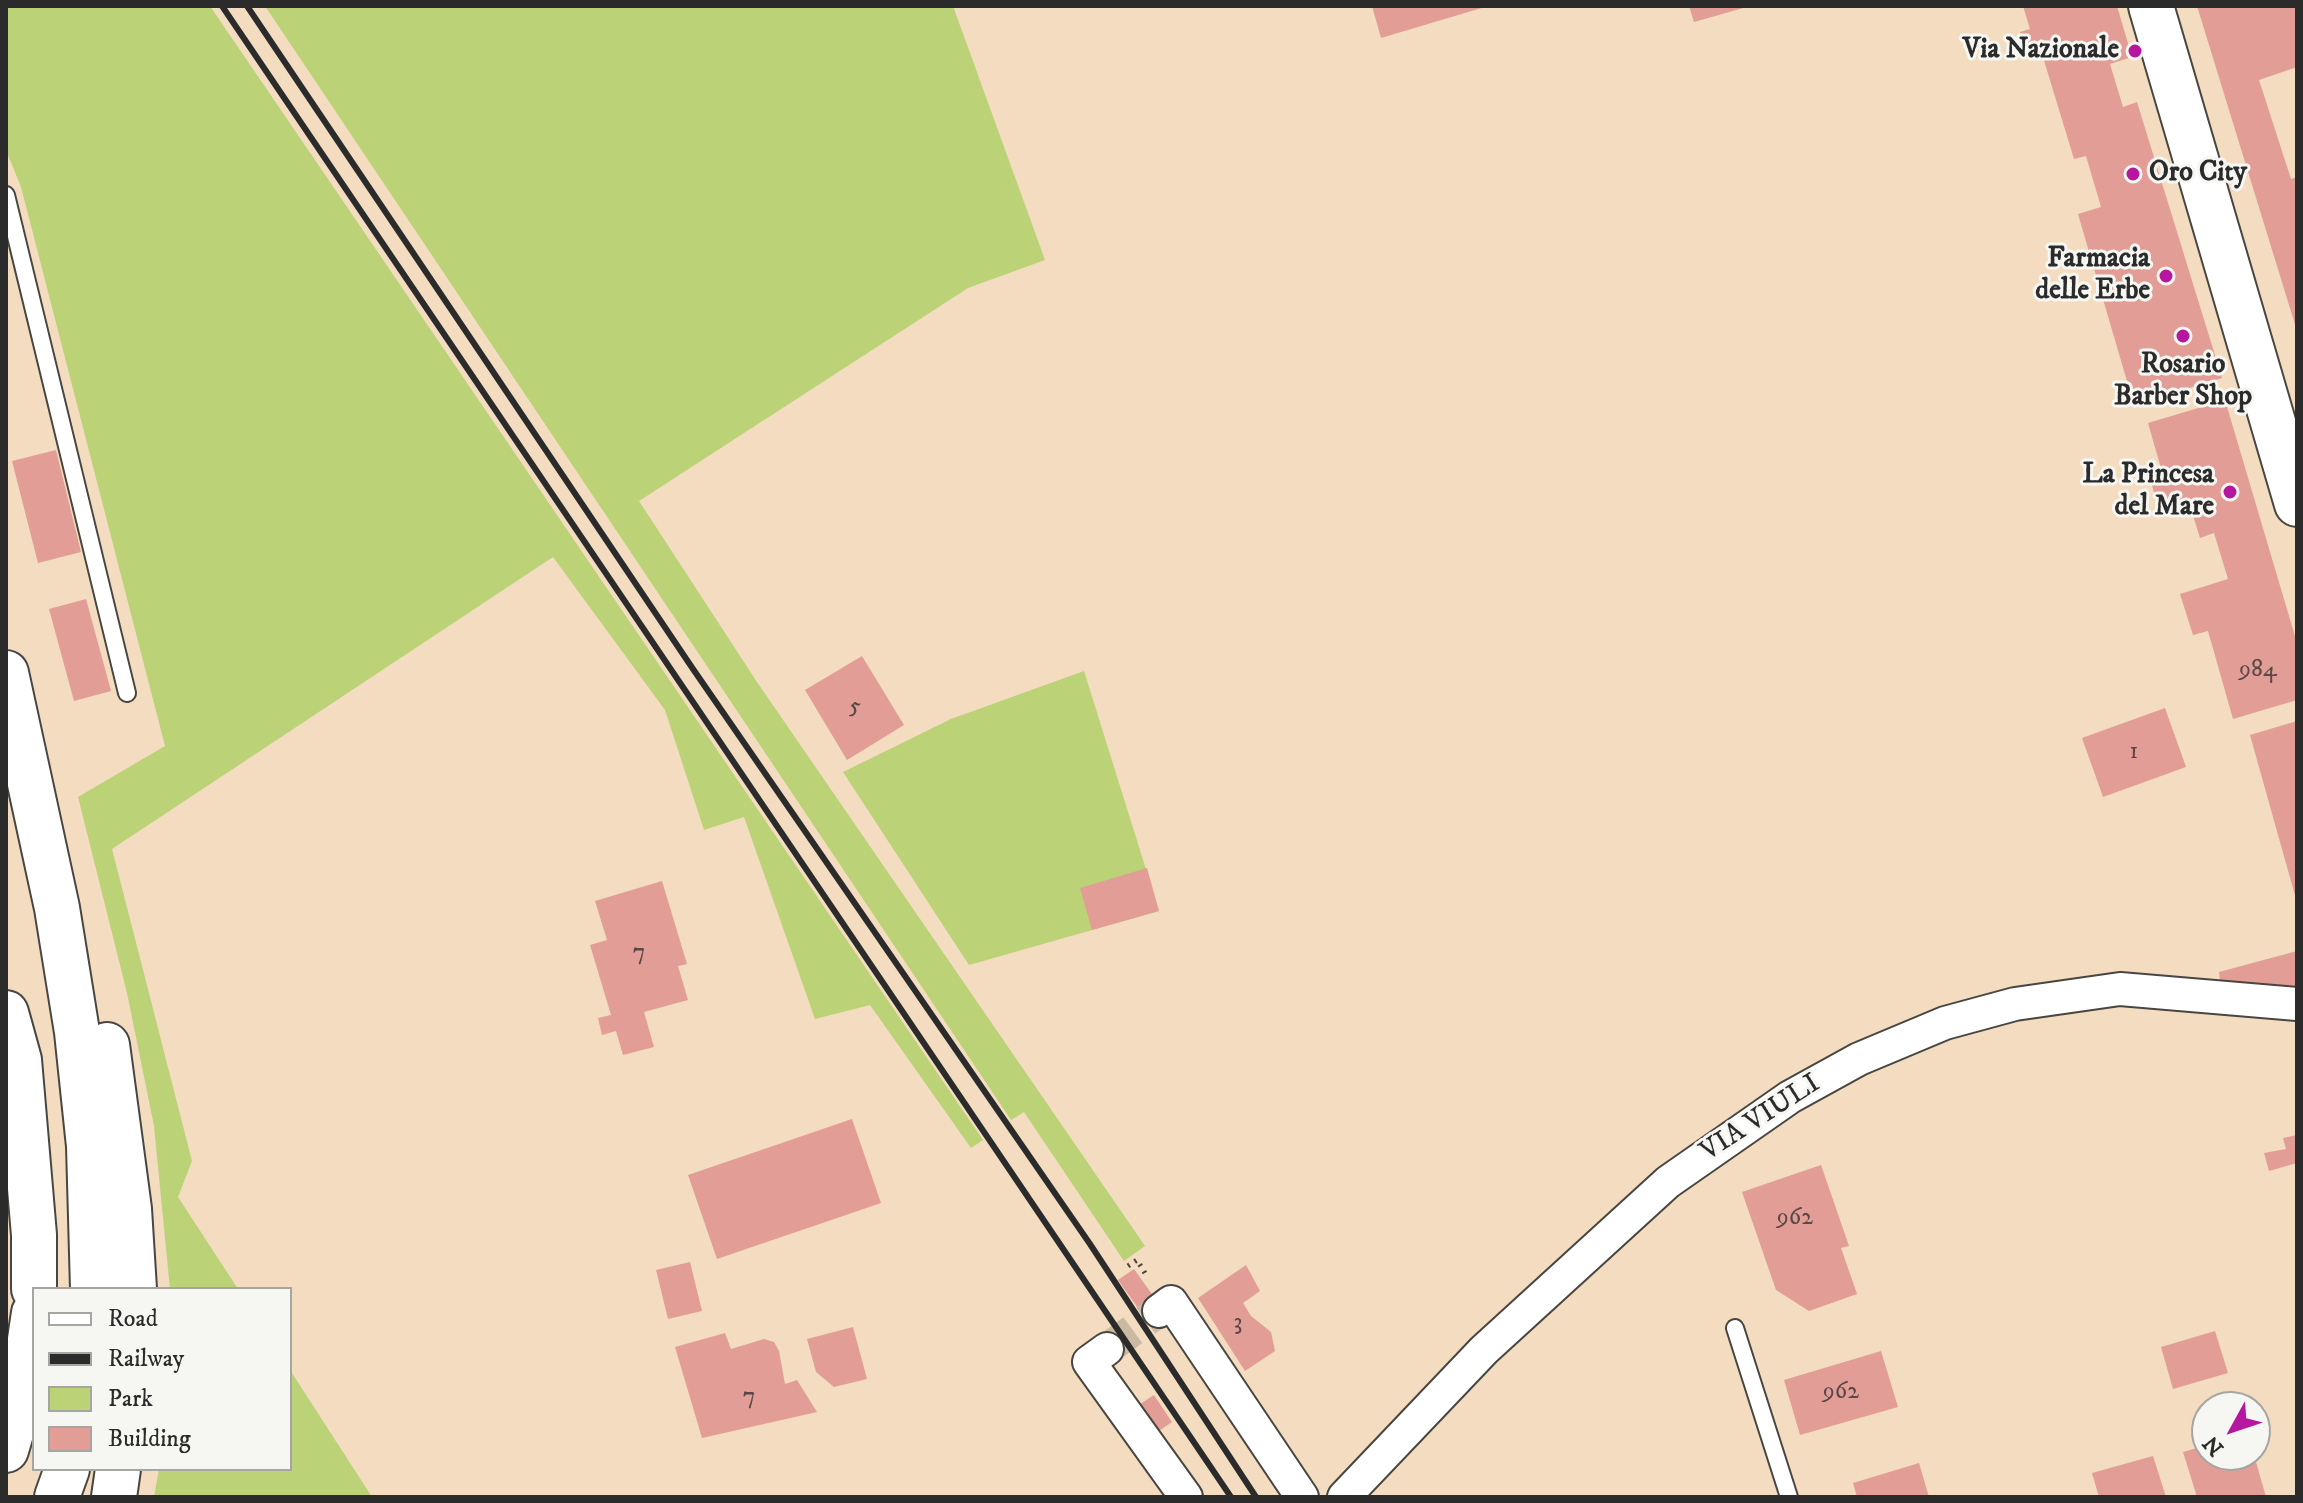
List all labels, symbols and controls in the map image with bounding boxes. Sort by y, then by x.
place label: Via Nazionale [1963,34,2119,68]
marker: Via Nazionale [2126,42,2144,60]
place label: Oro City [2149,157,2247,191]
marker: Oro City [2124,165,2142,183]
place label: Farmacia delle Erbe [2035,243,2150,309]
marker: Farmacia delle Erbe [2157,267,2175,285]
marker: Rosario Barber Shop [2174,327,2192,345]
place label: Rosario Barber Shop [2114,349,2252,415]
place label: La Princesa del Mare [2083,459,2214,525]
marker: La Princesa del Mare [2221,483,2239,501]
house number: 984 [2239,657,2277,685]
house number: 5 [849,694,861,722]
house number: 1 [2130,739,2138,767]
house number: 7 [633,940,645,968]
street label: VIA VIULI [1695,1068,1827,1170]
house number: 962 [1777,1205,1813,1233]
legend [32,1287,292,1471]
text: Road [108,1304,158,1334]
house number: 3 [1234,1310,1242,1338]
text: Railway [108,1344,184,1374]
house number: 962 [1823,1379,1859,1407]
text: Park [108,1384,153,1414]
house number: 7 [743,1384,755,1412]
north arrow [2191,1391,2271,1471]
text: Building [108,1424,191,1454]
text: N [2198,1430,2230,1461]

